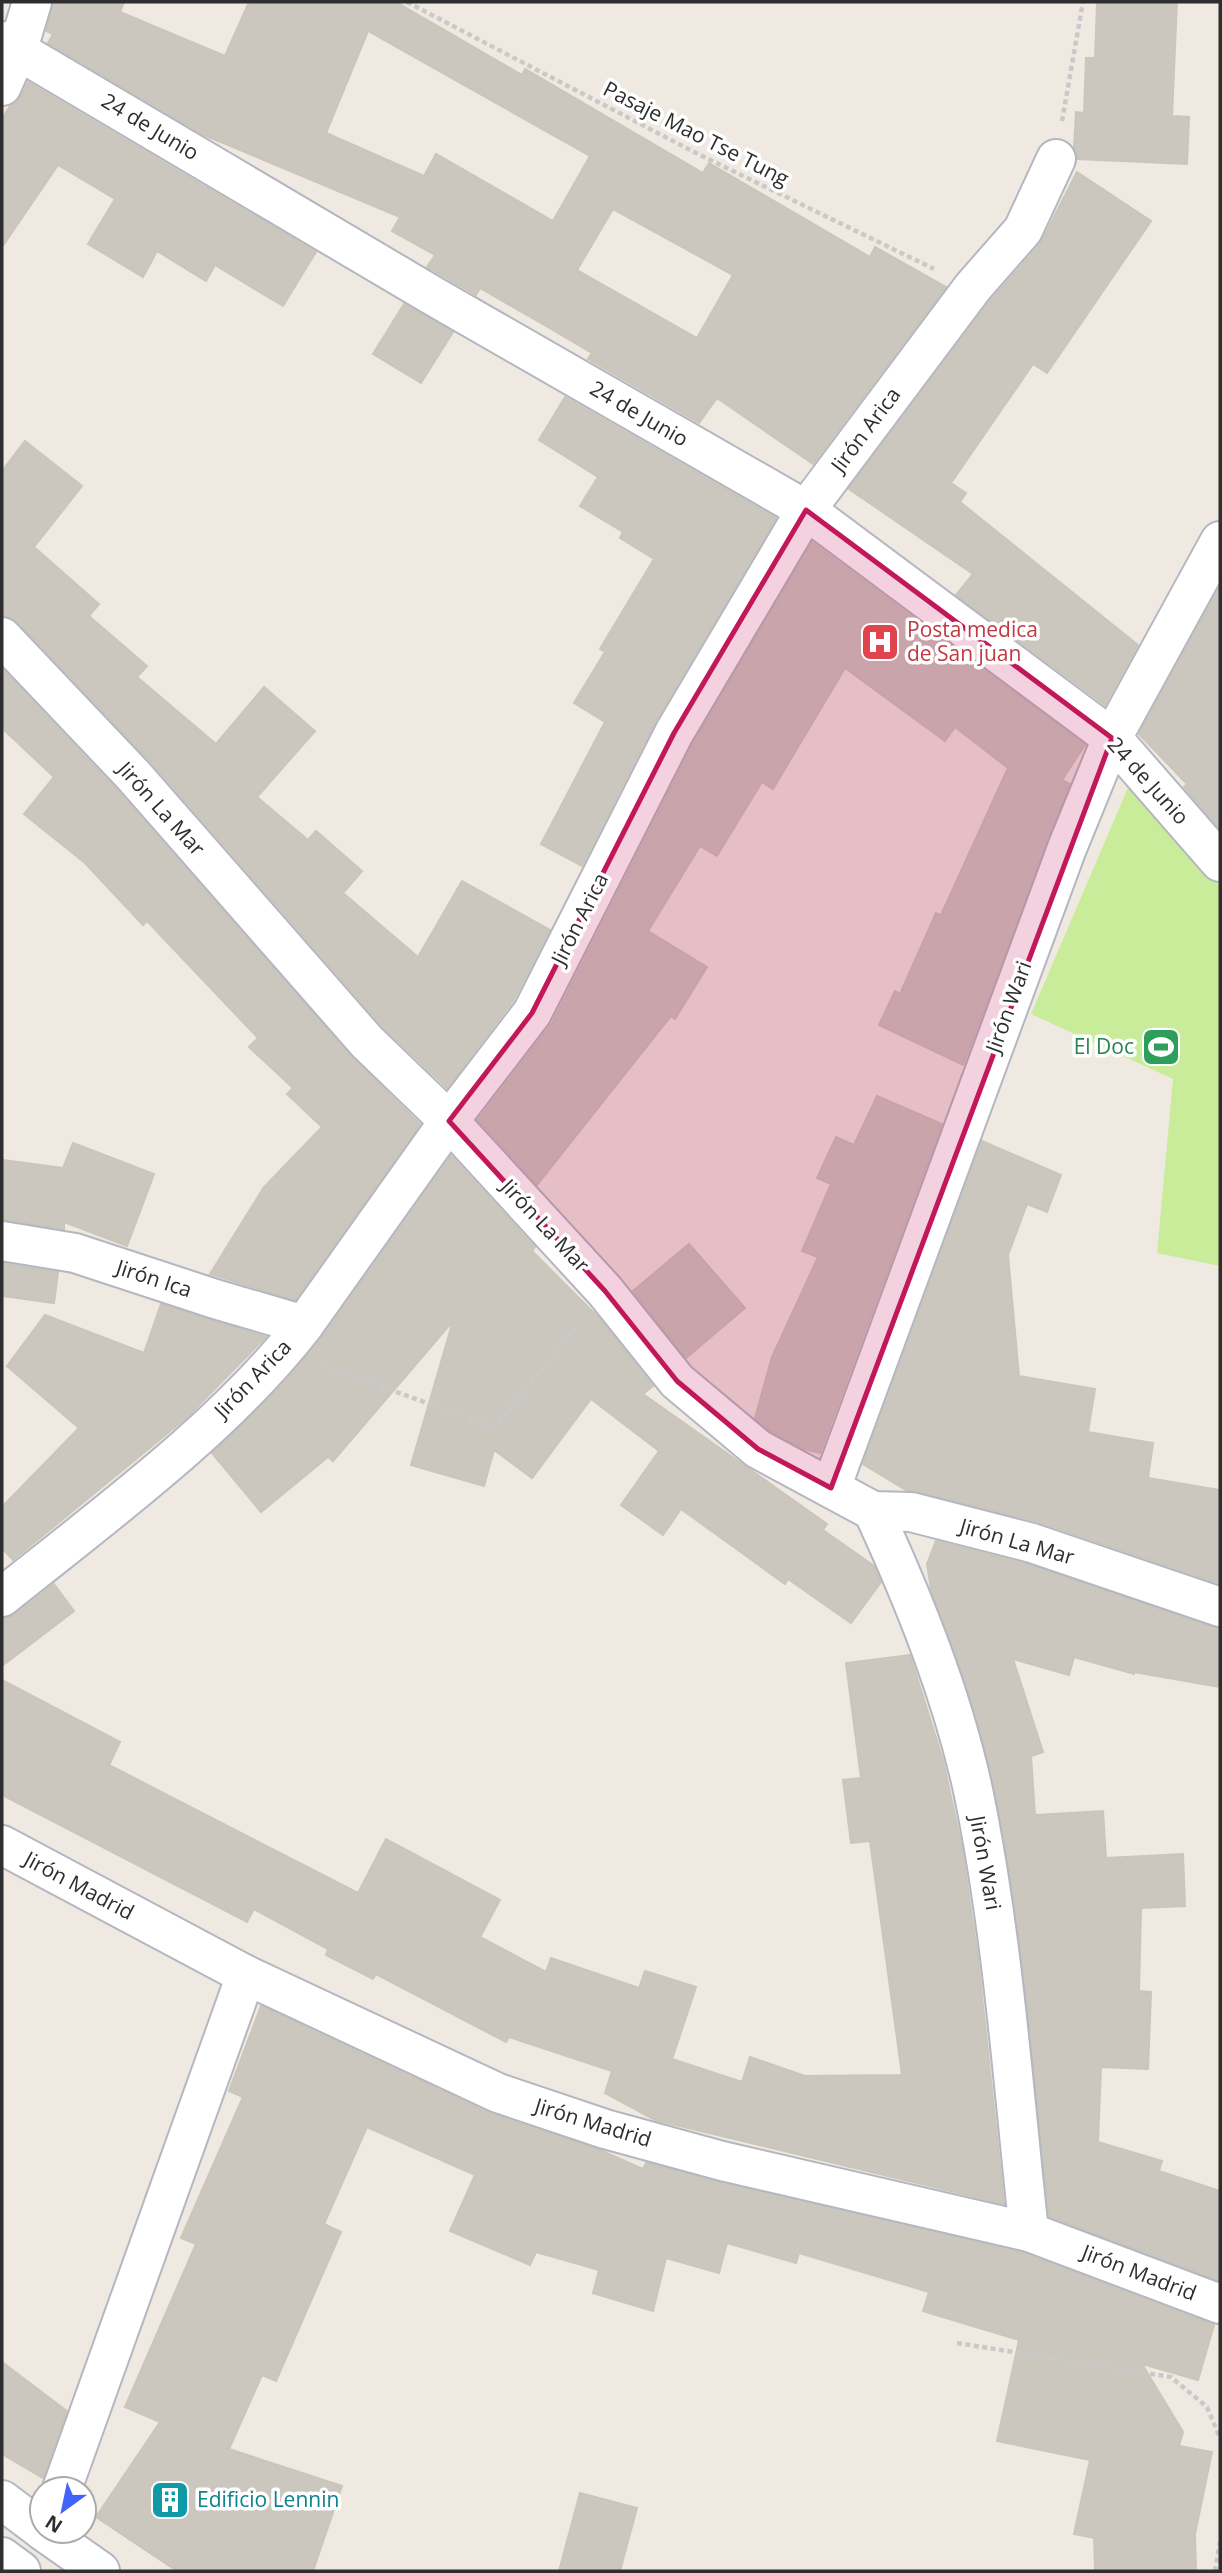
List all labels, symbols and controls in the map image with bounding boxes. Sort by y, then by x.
street label: Pasaje Mao Tse Tung [599,74,794,192]
street label: 24 de Junio [97,86,204,166]
street label: 24 de Junio [585,374,694,452]
street label: Jirón Arica [823,381,906,479]
place label: Posta medica de San juan [907,615,1038,667]
hospital icon: Posta medica de San juan [859,621,901,663]
street label: 24 de Junio [1102,730,1196,830]
street label: Jirón La Mar [111,754,212,862]
street label: Jirón Arica [543,868,614,971]
street label: Jirón Wari [978,957,1038,1058]
sports icon: El Doc [1140,1026,1182,1068]
place label: El Doc [1074,1032,1134,1060]
street label: Jirón La Mar [494,1171,596,1278]
street label: Jirón Ica [111,1252,196,1303]
street label: Jirón Arica [206,1333,297,1425]
street label: Jirón La Mar [955,1511,1078,1571]
street label: Jirón Wari [964,1811,1008,1912]
street label: Jirón Madrid [18,1843,139,1926]
street label: Jirón Madrid [530,2090,655,2153]
street label: Jirón Madrid [1076,2237,1201,2307]
north arrow [28,2475,98,2545]
building icon: Edificio Lennin [149,2479,191,2521]
place label: Edificio Lennin [197,2485,339,2513]
text: N [40,2509,67,2539]

